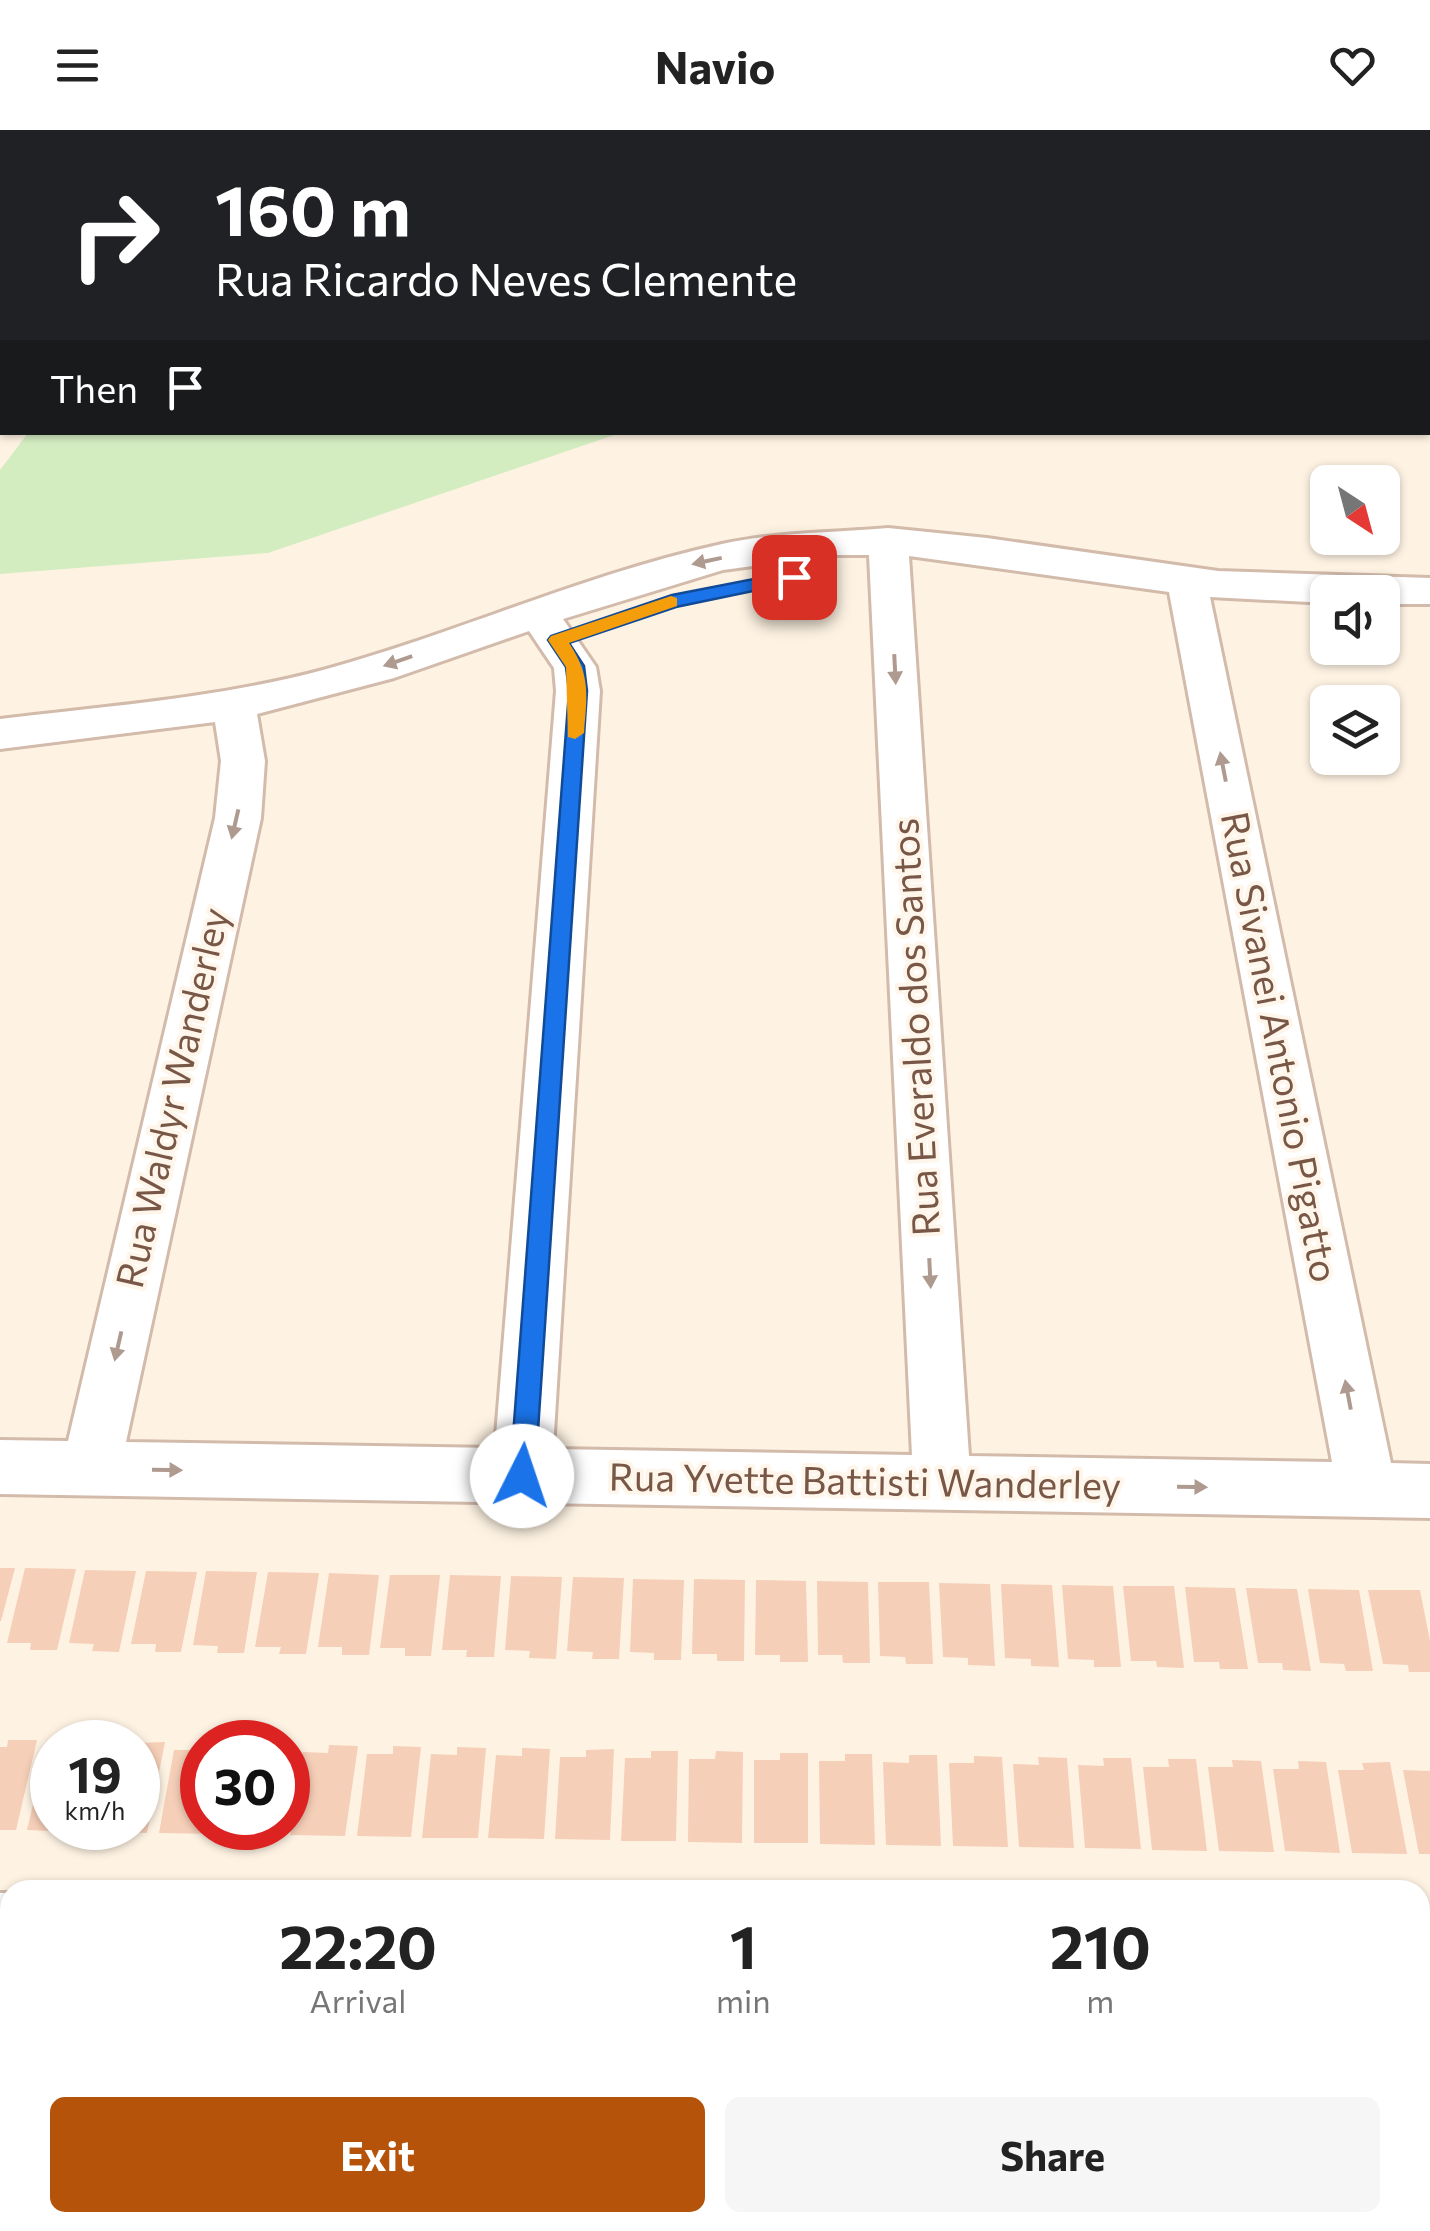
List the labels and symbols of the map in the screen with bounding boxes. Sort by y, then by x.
north arrow [1310,465,1400,555]
pin [752,535,837,620]
one-way arrow [691,554,722,569]
one-way arrow [887,653,903,685]
one-way arrow [383,654,413,669]
one-way arrow [1214,751,1230,782]
street label: Rua Sivanei Antonio Pigatto [1213,807,1350,1286]
one-way arrow [227,809,242,840]
street label: Rua Everaldo dos Santos [879,817,948,1237]
street label: Rua Waldyr Wanderley [104,903,237,1292]
one-way arrow [922,1258,938,1289]
one-way arrow [110,1331,125,1362]
one-way arrow [1339,1379,1355,1410]
position arrow [470,1424,574,1528]
street label: Rua Yvette Battisti Wanderley [608,1452,1122,1507]
one-way arrow [152,1462,184,1478]
one-way arrow [1177,1479,1209,1495]
speed limit sign: 30 [180,1720,310,1850]

